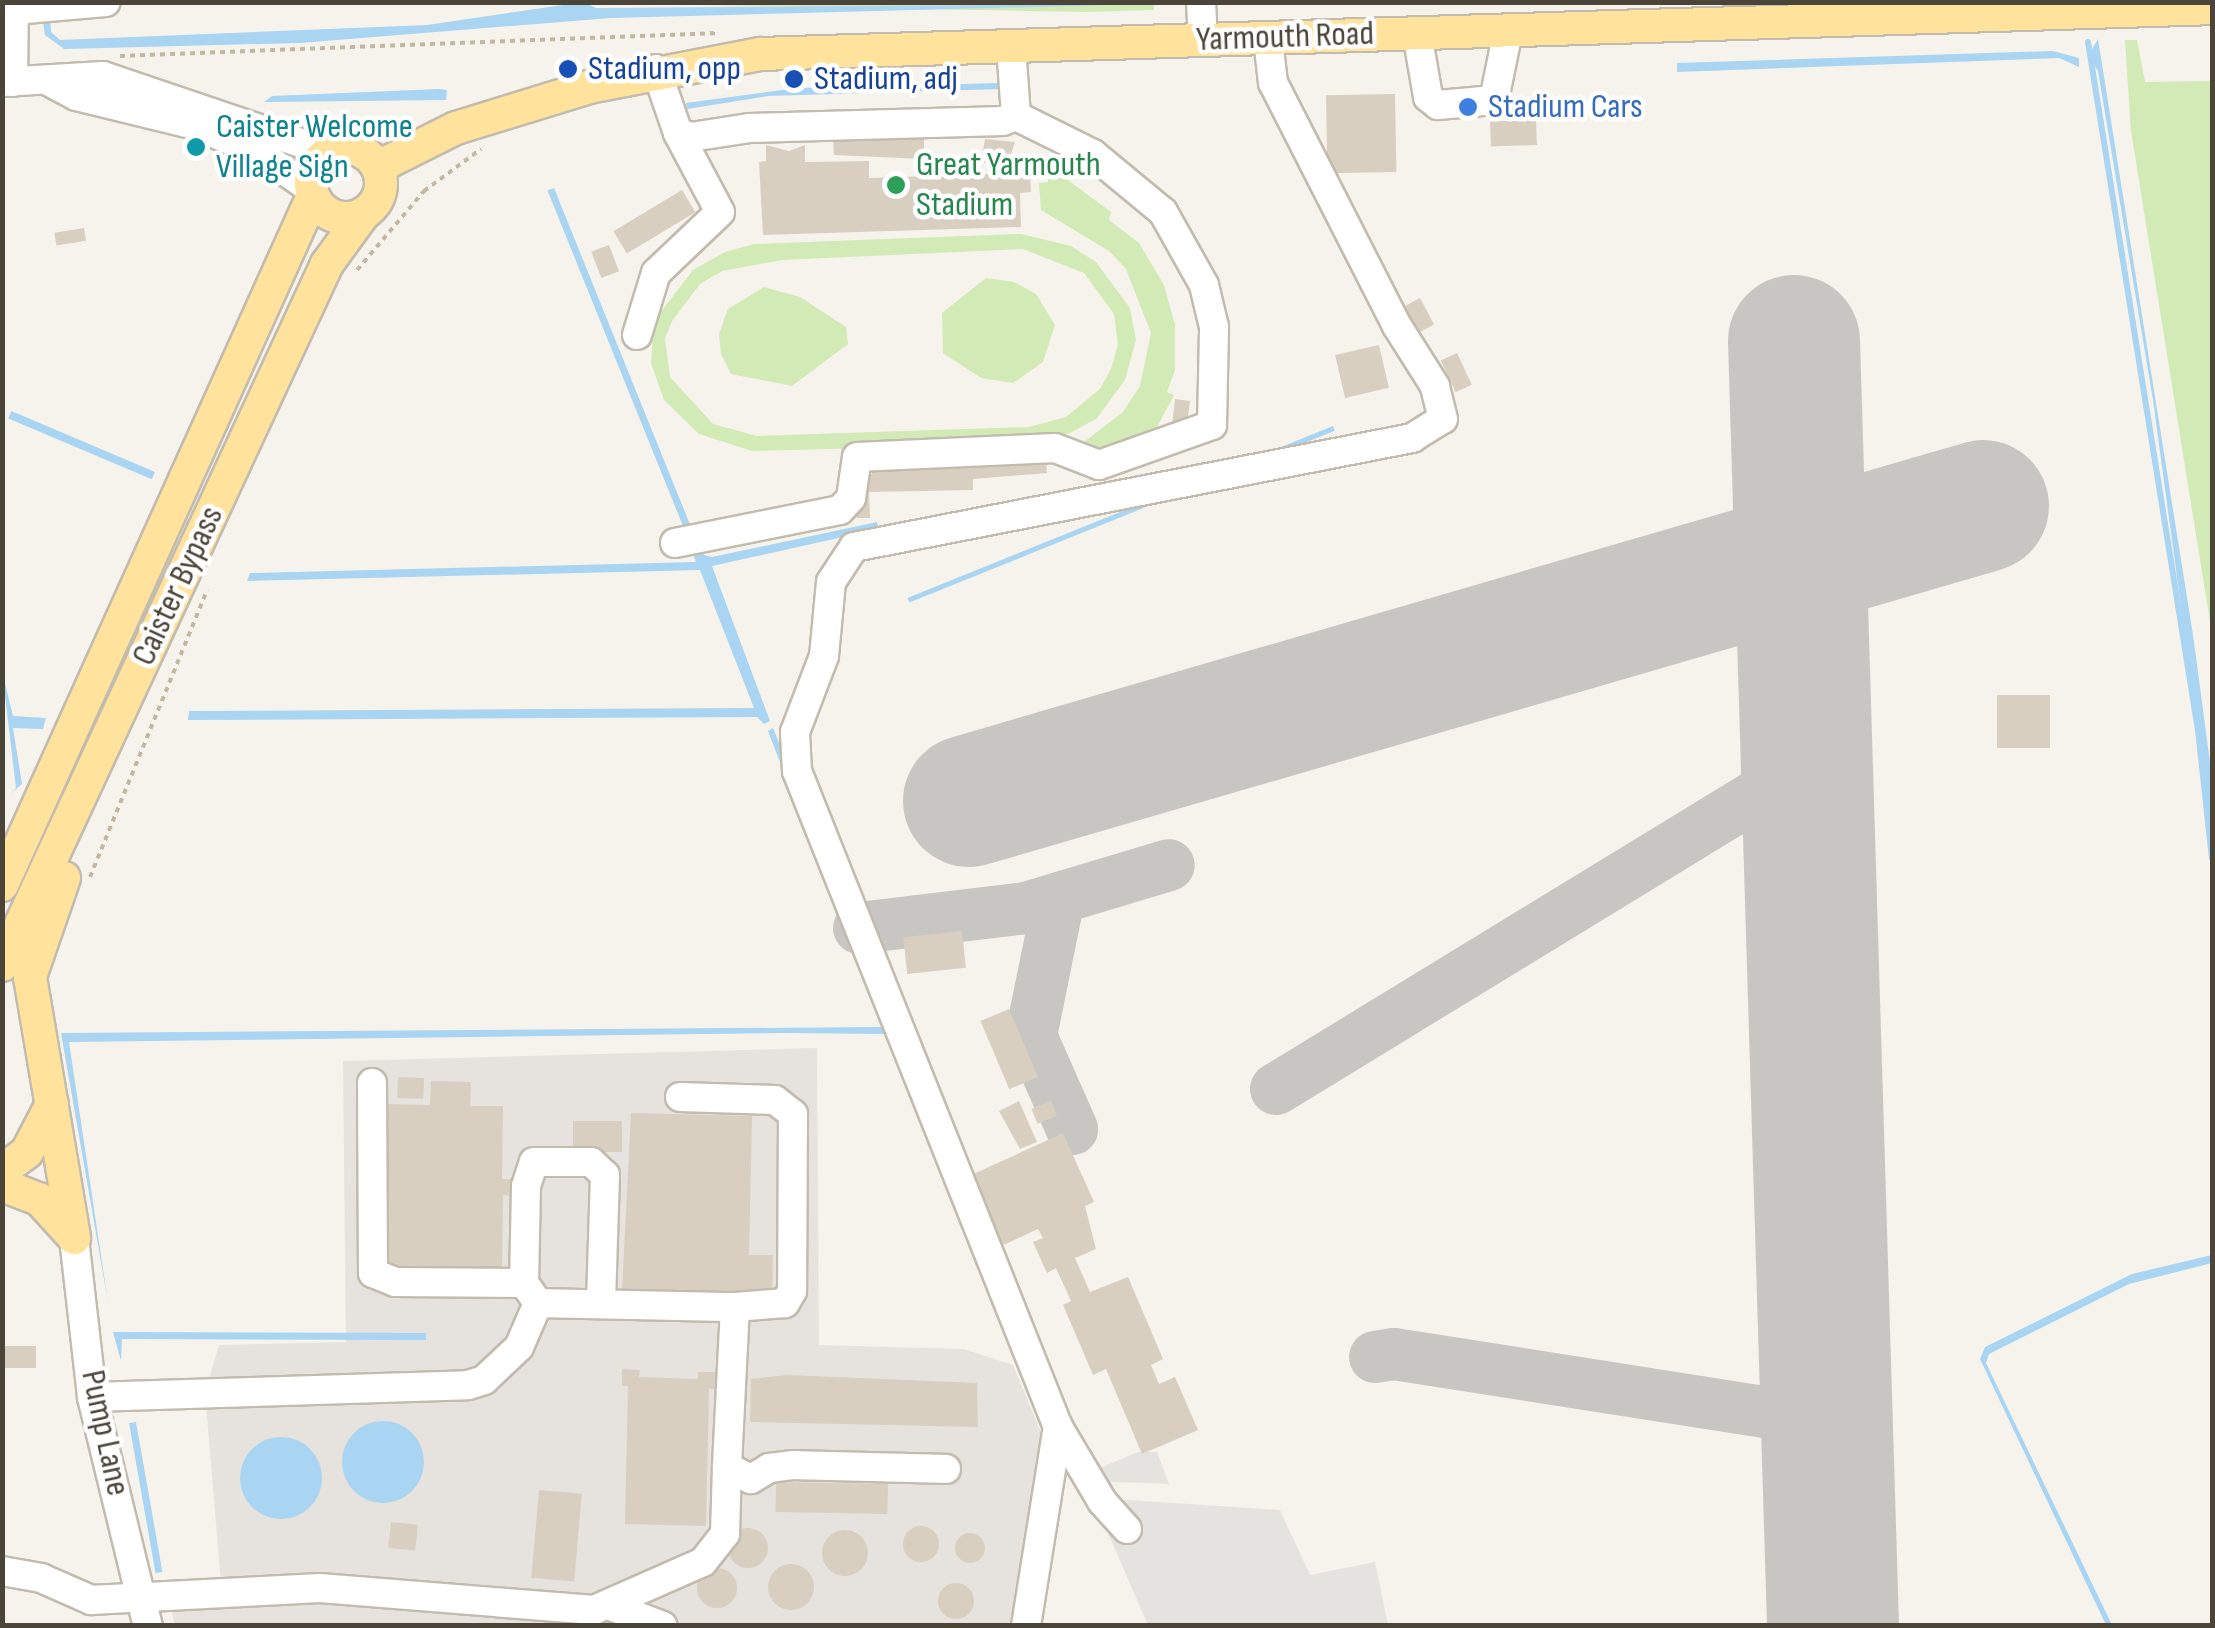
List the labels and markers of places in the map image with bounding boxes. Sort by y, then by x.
place label: Stadium, opp [588,48,741,90]
marker: Stadium, opp [557,58,579,80]
place label: Stadium, adj [814,58,958,100]
marker: Stadium, adj [783,68,805,90]
place label: Stadium Cars [1488,86,1643,128]
marker: Stadium Cars [1457,96,1479,118]
place label: Caister Welcome Village Sign [216,106,413,188]
marker: Caister Welcome Village Sign [185,136,207,158]
place label: Great Yarmouth Stadium [916,144,1101,226]
marker: Great Yarmouth Stadium [885,174,907,196]

